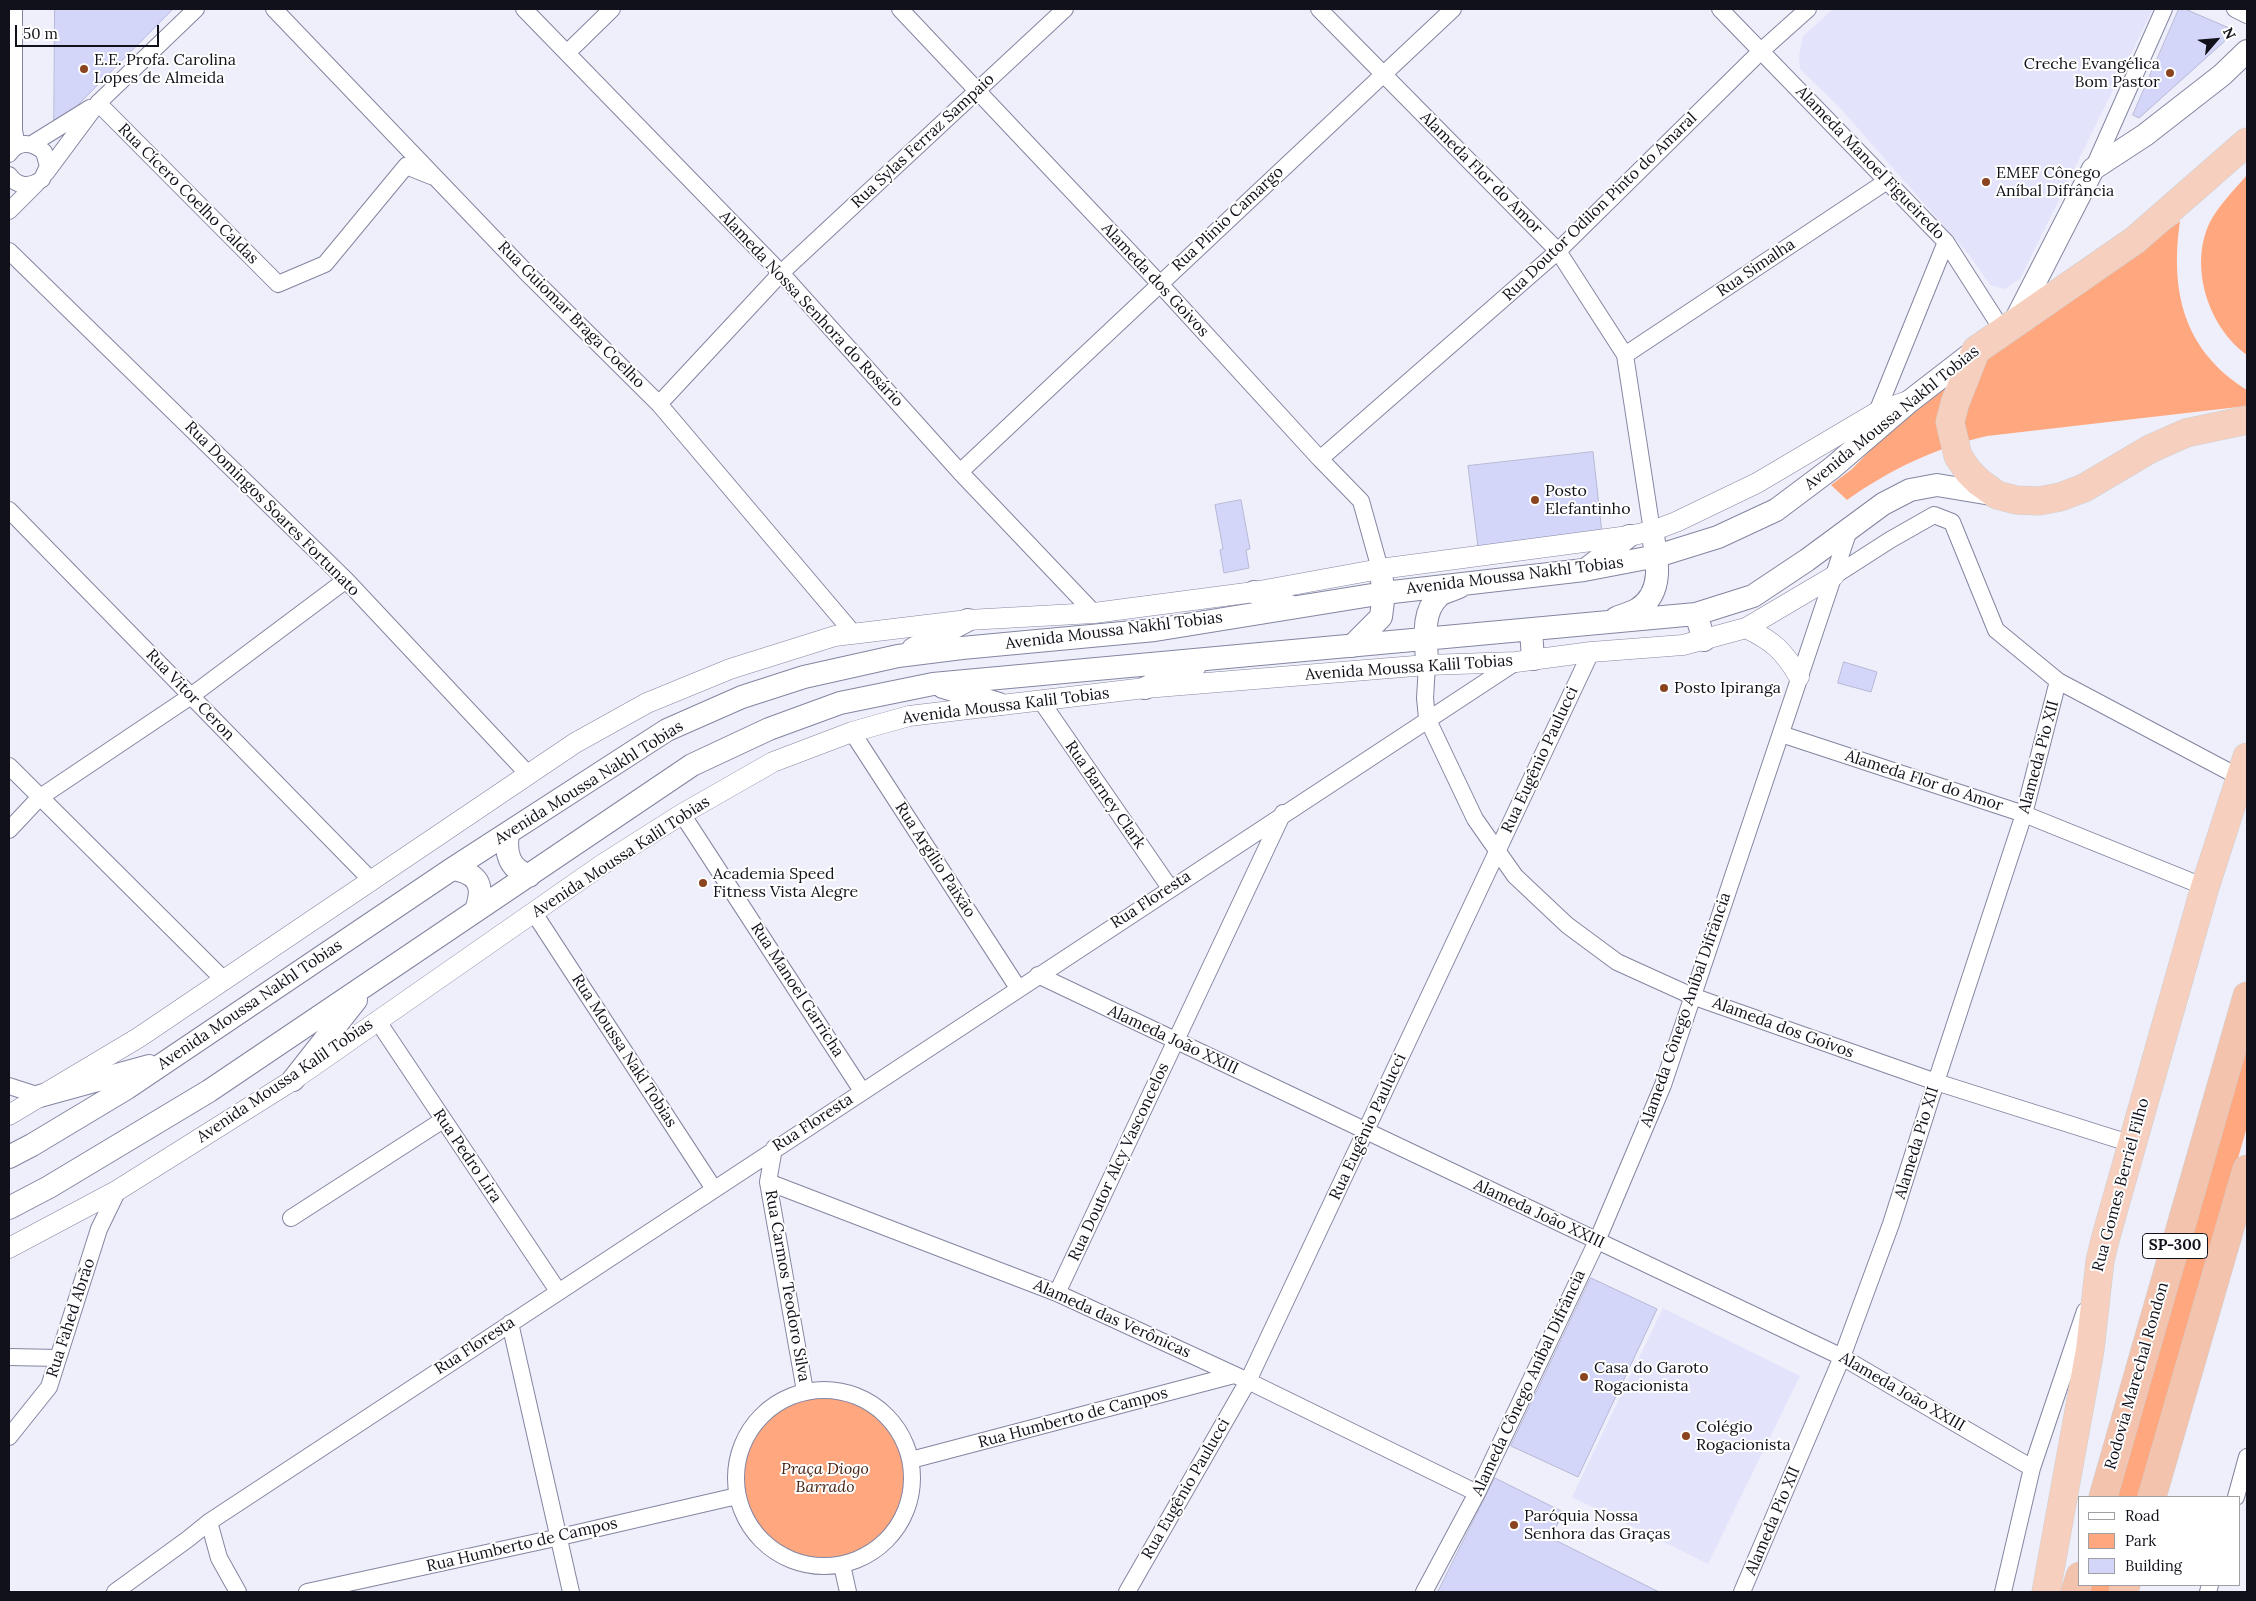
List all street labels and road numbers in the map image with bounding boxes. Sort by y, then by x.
street label: Rua Sylas Ferraz Sampaio [848,70,998,212]
street label: Alameda Manoel Figueiredo [1792,82,1948,244]
street label: Alameda Flor do Amor [1416,108,1546,238]
street label: Rua Doutor Odilon Pinto do Amaral [1499,109,1701,305]
street label: Rua Cícero Coelho Caldas [114,120,262,268]
street label: Rua Plinio Camargo [1168,162,1288,276]
street label: Alameda Nossa Senhora do Rosário [715,207,907,411]
street label: Alameda dos Goivos [1097,219,1213,341]
street label: Rua Simalha [1713,235,1799,301]
street label: Rua Guiomar Braga Coelho [493,237,649,393]
street label: Avenida Moussa Nakhl Tobias [1801,342,1983,494]
street label: Rua Domingos Soares Fortunato [181,418,363,600]
street label: Avenida Moussa Nakhl Tobias [1405,553,1625,599]
street label: Avenida Moussa Nakhl Tobias [1004,608,1224,654]
street label: Rua Vitor Ceron [142,645,238,745]
street label: Avenida Moussa Kalil Tobias [1304,651,1514,685]
street label: Avenida Moussa Kalil Tobias [901,684,1111,728]
street label: Rua Eugênio Paulucci [1498,684,1582,836]
street label: Alameda Pio XII [2015,698,2063,816]
street label: Avenida Moussa Nakhl Tobias [491,717,687,849]
street label: Rua Barney Clark [1061,737,1149,853]
street label: Alameda Flor do Amor [1843,746,2005,816]
street label: Avenida Moussa Kalil Tobias [528,792,714,922]
street label: Rua Argílio Paixão [891,799,979,921]
street label: Rua Floresta [1107,867,1195,933]
street label: Alameda Cônego Aníbal Difrância [1637,890,1735,1130]
street label: Rua Manoel Garricha [746,919,848,1061]
street label: Avenida Moussa Nakhl Tobias [154,936,346,1074]
street label: Rua Moussa Nakl Tobias [567,971,681,1131]
street label: Alameda dos Goivos [1710,994,1856,1062]
street label: Alameda João XXIII [1105,1001,1241,1079]
street label: Avenida Moussa Kalil Tobias [193,1015,377,1147]
street label: Rua Eugênio Paulucci [1326,1051,1410,1203]
street label: Rua Doutor Alcy Vasconcelos [1065,1060,1173,1264]
street label: Alameda Pio XII [1891,1085,1943,1201]
street label: Rua Floresta [769,1090,857,1156]
street label: Rua Gomes Berriel Filho [2089,1096,2153,1274]
street label: Rua Pedro Lira [429,1105,505,1207]
street label: Alameda João XXIII [1471,1175,1607,1253]
street label: Rua Carmos Teodoro Silva [761,1189,813,1383]
road number: SP-300 [2142,1234,2208,1258]
street label: Rua Fahed Abrão [43,1256,99,1380]
street label: Alameda Cônego Aníbal Difrância [1468,1267,1590,1499]
street label: Alameda das Verônicas [1030,1276,1194,1362]
street label: Rodovia Marechal Rondon [2101,1280,2173,1472]
street label: Rua Floresta [431,1313,519,1379]
street label: Alameda João XXIII [1836,1348,1968,1436]
street label: Rua Humberto de Campos [976,1383,1170,1453]
street label: Rua Eugênio Paulucci [1138,1415,1234,1563]
street label: Alameda Pio XII [1741,1464,1805,1578]
street label: Rua Humberto de Campos [425,1514,619,1576]

